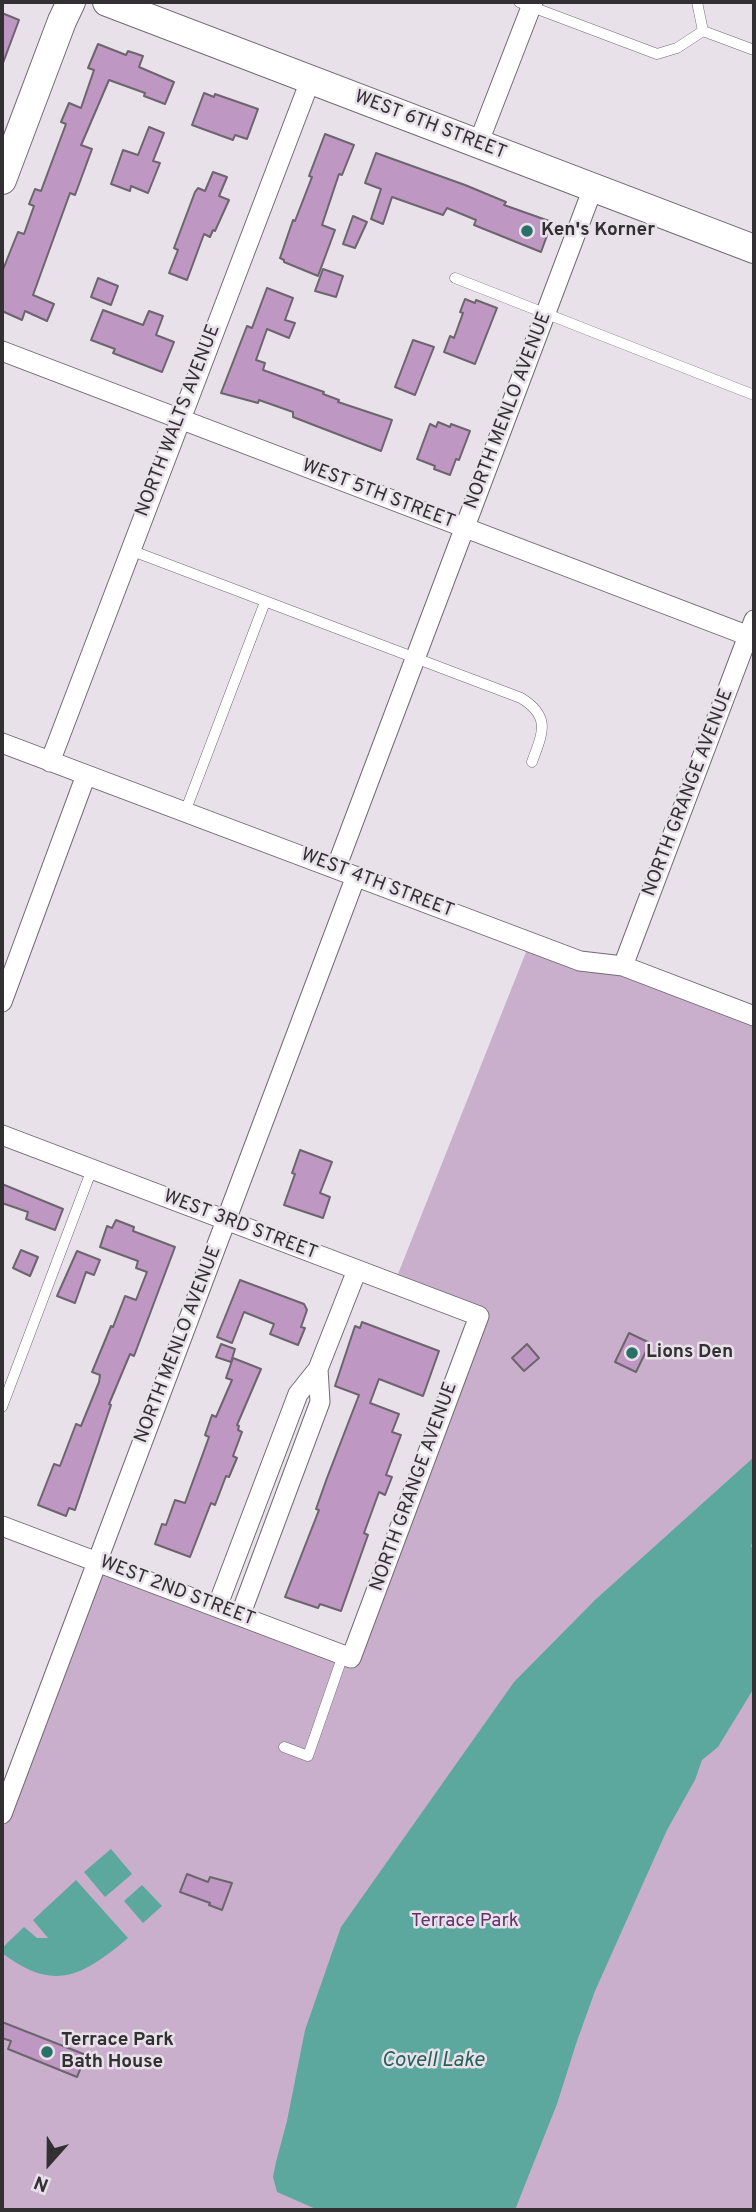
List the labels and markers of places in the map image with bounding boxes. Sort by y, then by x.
place label: Ken's Korner [541,220,655,242]
marker: Ken's Korner [519,223,535,239]
place label: Lions Den [646,1342,733,1364]
marker: Lions Den [624,1345,640,1361]
place label: Terrace Park Bath House [61,2030,174,2074]
marker: Terrace Park Bath House [39,2044,55,2060]

